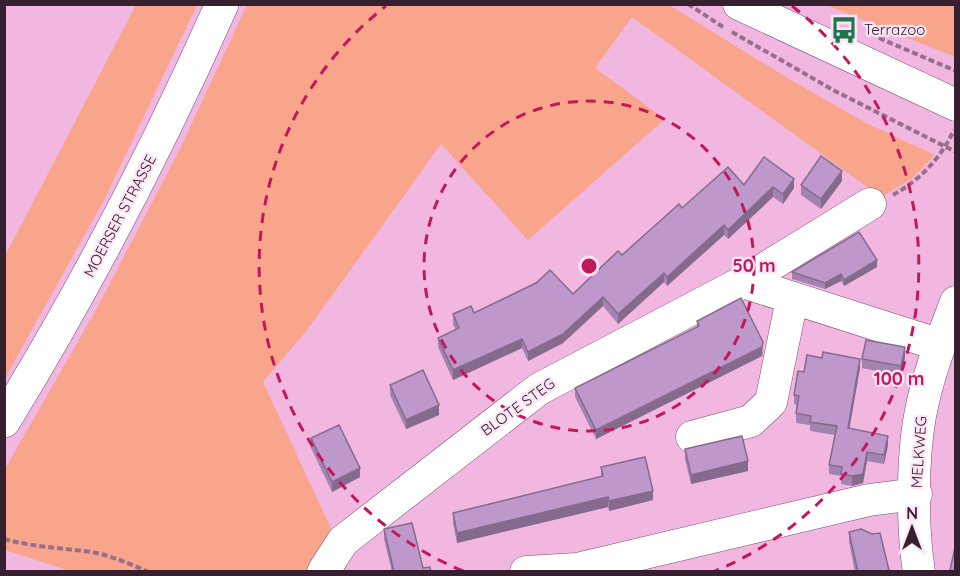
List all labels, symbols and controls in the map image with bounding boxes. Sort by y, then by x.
bus stop icon: Terrazoo [829,15,859,45]
place label: Terrazoo [864,20,925,39]
street label: MOERSER STRASSE [79,151,160,280]
text: 50 m [732,254,776,277]
centre of rings [579,256,599,276]
text: 100 m [874,367,924,390]
street label: BLOTE STEG [477,373,558,440]
street label: MELKWEG [906,415,931,489]
north arrow [882,498,942,558]
text: N [906,503,918,523]

